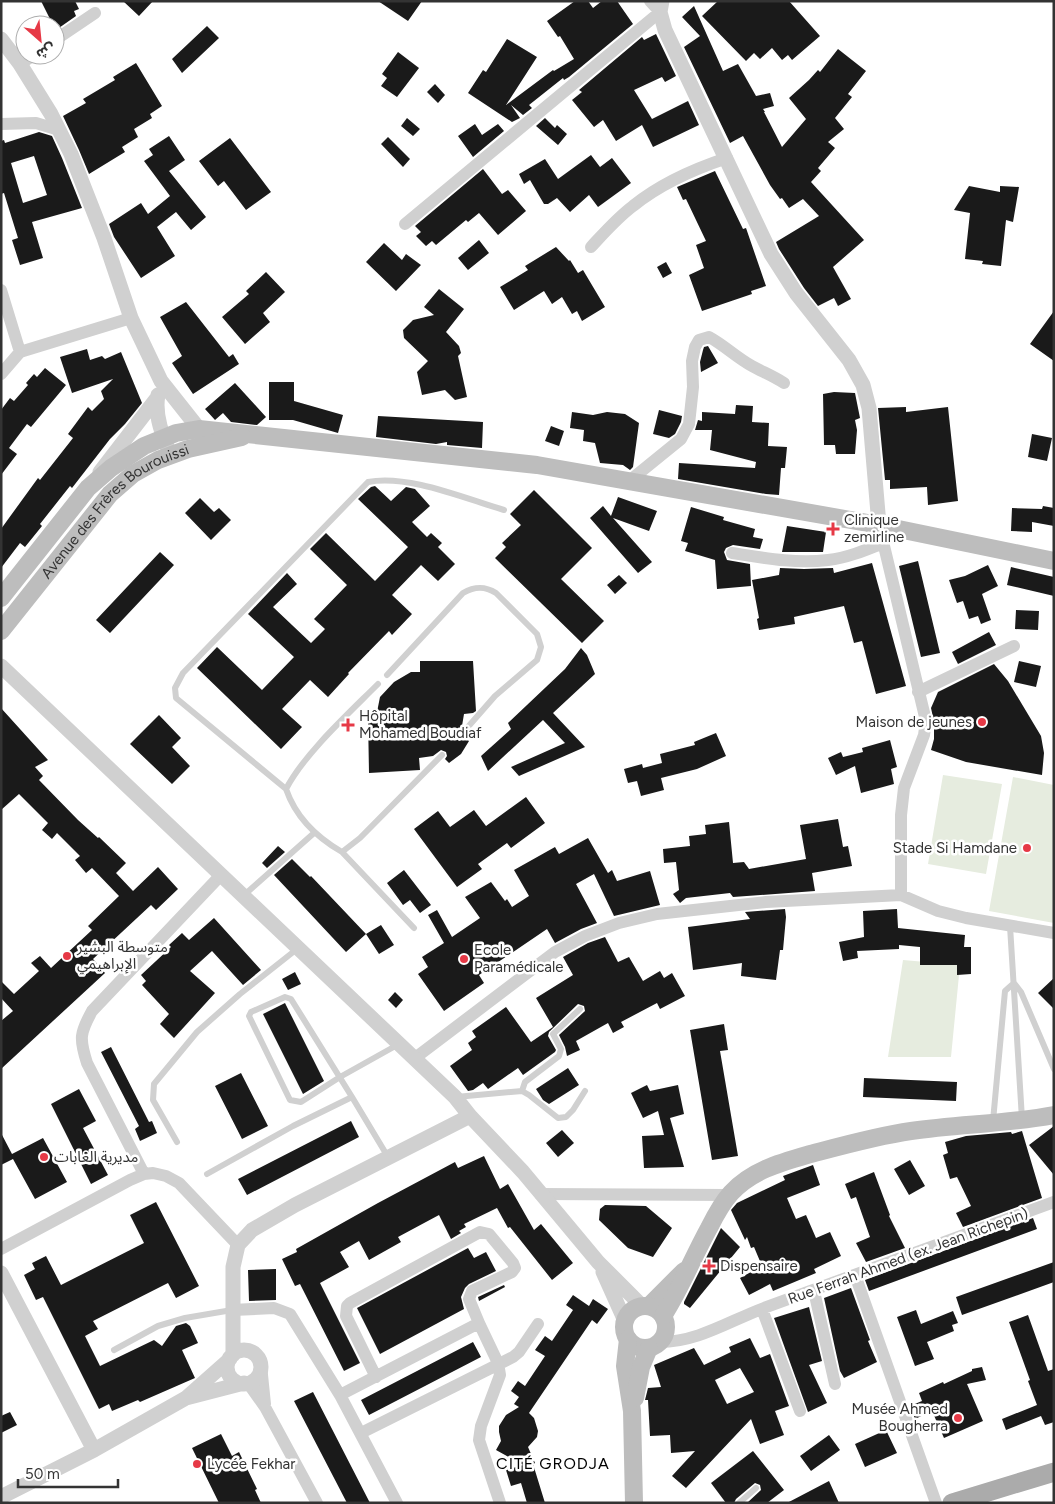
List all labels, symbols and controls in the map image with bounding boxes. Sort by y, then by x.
north arrow [15,15,65,65]
text: ش [33,39,58,63]
street label: Avenue des Frères Bourouissi [37,440,191,582]
place label: Clinique zemirline [844,511,904,546]
marker: Clinique zemirline [826,522,840,536]
place label: Hôpital Mohamed Boudiaf [359,707,482,742]
place label: Maison de jeunes [856,713,972,731]
marker: Maison de jeunes [976,716,988,728]
marker: Hôpital Mohamed Boudiaf [341,718,355,732]
place label: Stade Si Hamdane [893,839,1017,857]
marker: Stade Si Hamdane [1021,842,1033,854]
place label: متوسطة البشير الإبراهيمي [76,938,168,975]
place label: Ecole Paramédicale [474,941,563,976]
marker: متوسطة البشير الإبراهيمي [61,950,73,962]
marker: Ecole Paramédicale [458,953,470,965]
place label: مديرية الغابات [54,1148,138,1166]
marker: مديرية الغابات [38,1151,50,1163]
street label: Rue Ferrah Ahmed (ex. Jean Richepin) [785,1204,1031,1308]
place label: Dispensaire [720,1257,798,1275]
marker: Dispensaire [702,1259,716,1273]
place label: Musée Ahmed Bougherra [852,1400,948,1435]
marker: Musée Ahmed Bougherra [952,1412,964,1424]
district label: CITÉ GRODJA [496,1454,610,1473]
place label: Lycée Fekhar [207,1455,295,1473]
scale bar [18,1456,118,1488]
marker: Lycée Fekhar [191,1458,203,1470]
text: 50 m [25,1465,60,1483]

